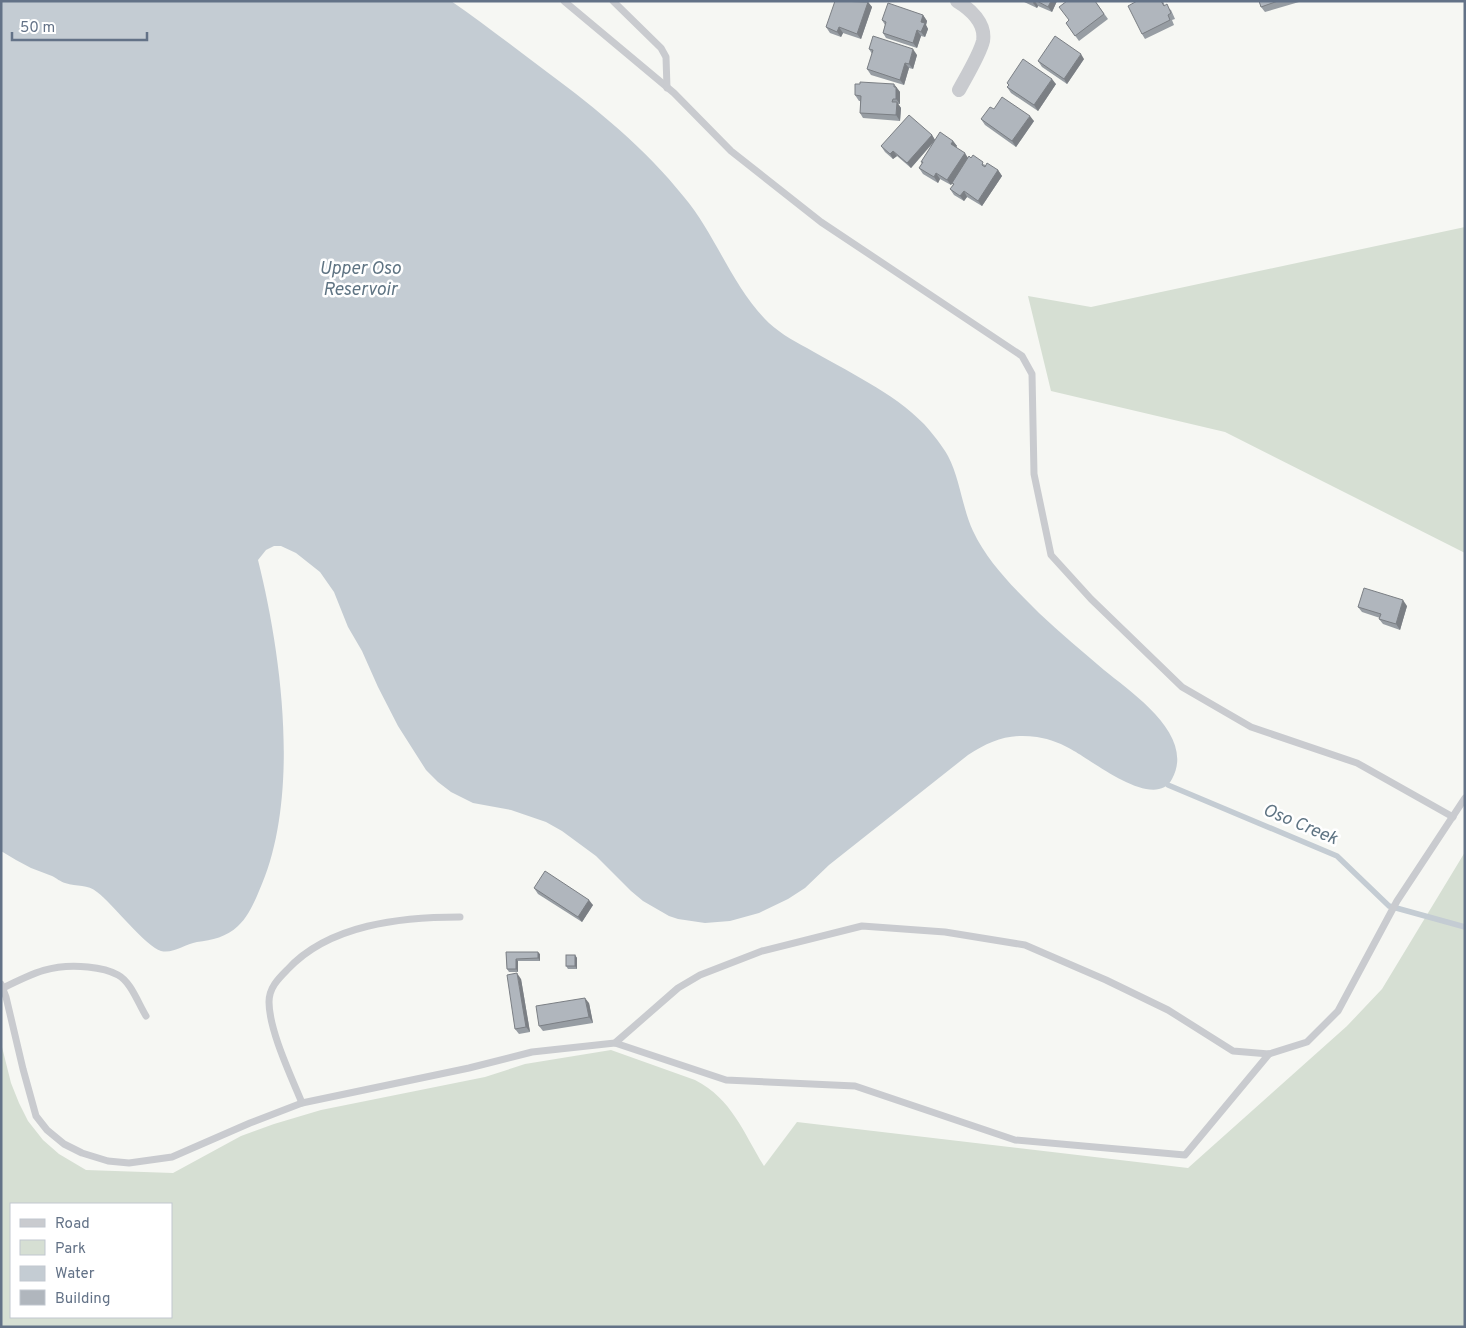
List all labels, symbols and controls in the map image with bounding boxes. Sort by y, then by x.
scale bar [12,10,148,42]
text: 50 m [20,19,55,38]
water label: Upper Oso Reservoir [319,258,401,302]
water label: Oso Creek [1259,799,1342,851]
legend [10,1203,172,1318]
text: Road [55,1215,90,1234]
text: Park [55,1240,86,1259]
text: Water [55,1265,95,1284]
text: Building [55,1290,110,1309]

